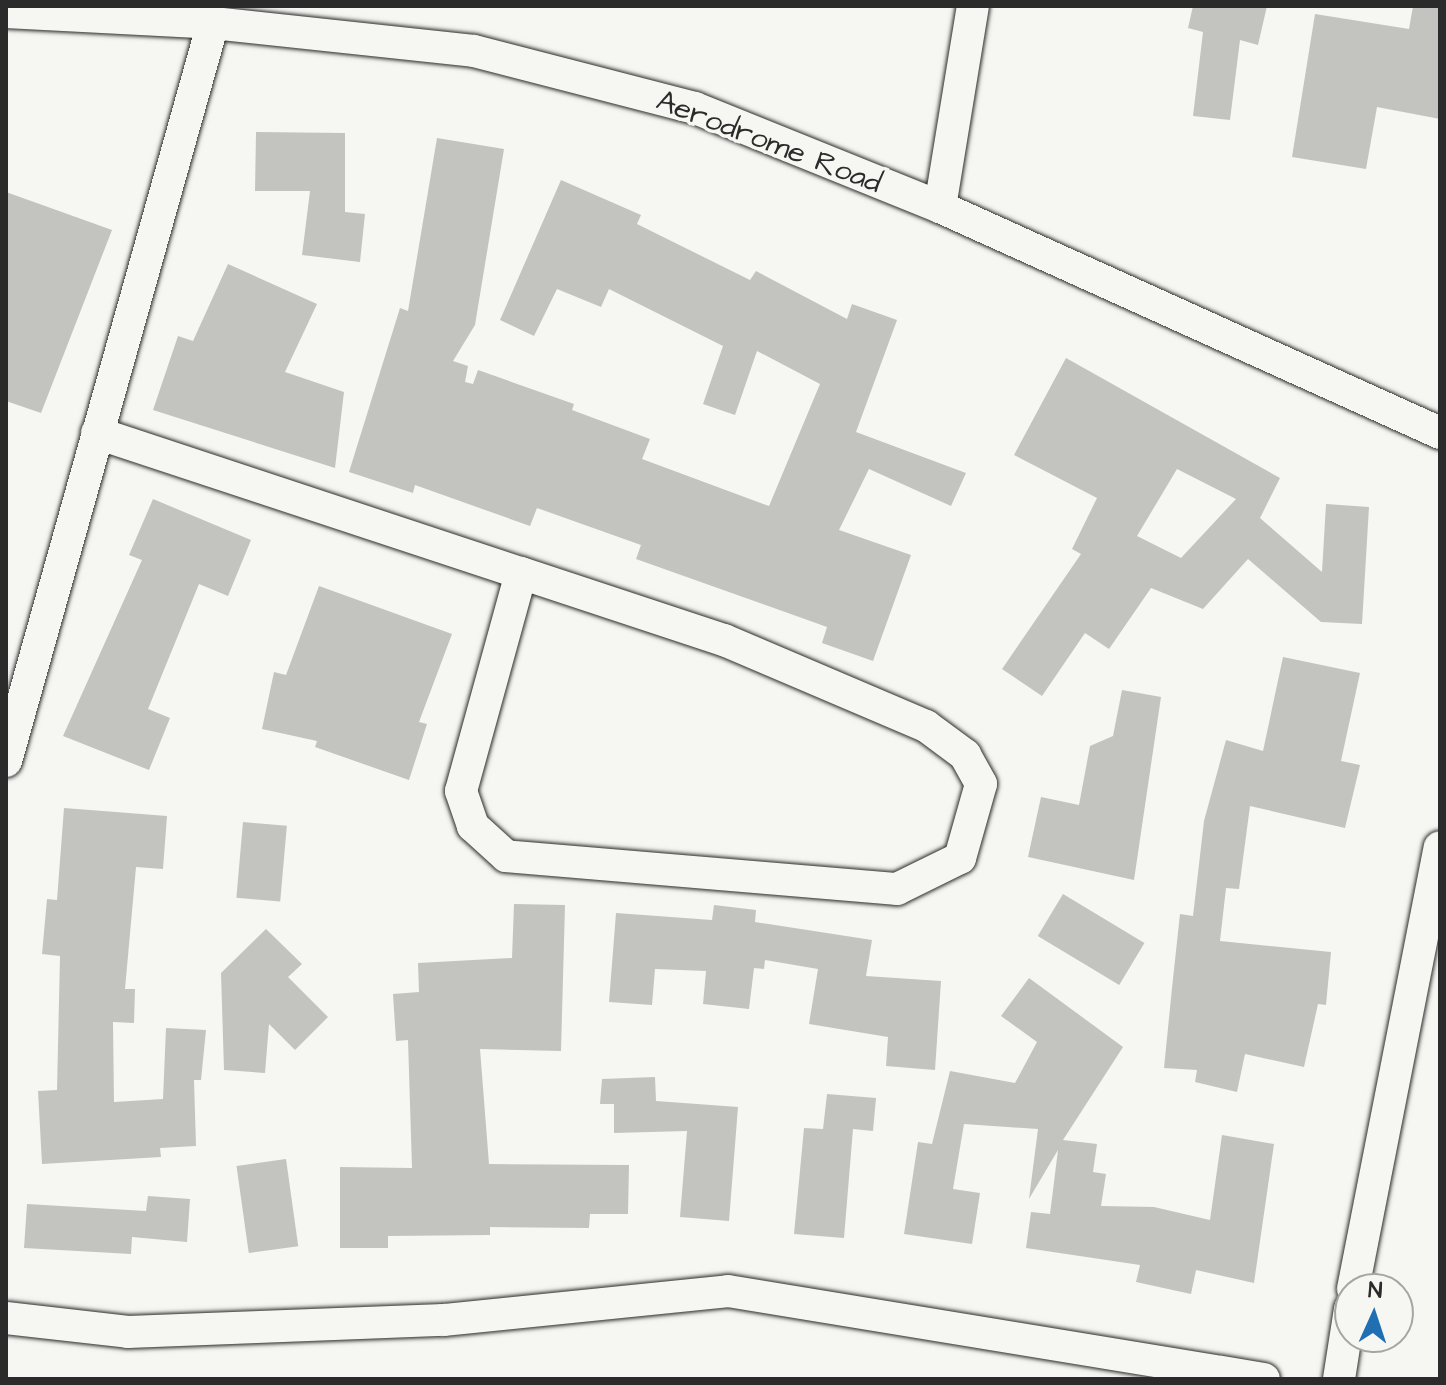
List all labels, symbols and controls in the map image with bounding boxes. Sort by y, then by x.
street label: Aerodrome Road [651,83,887,201]
north arrow [1334,1273,1414,1353]
text: N [1367,1275,1383,1306]

